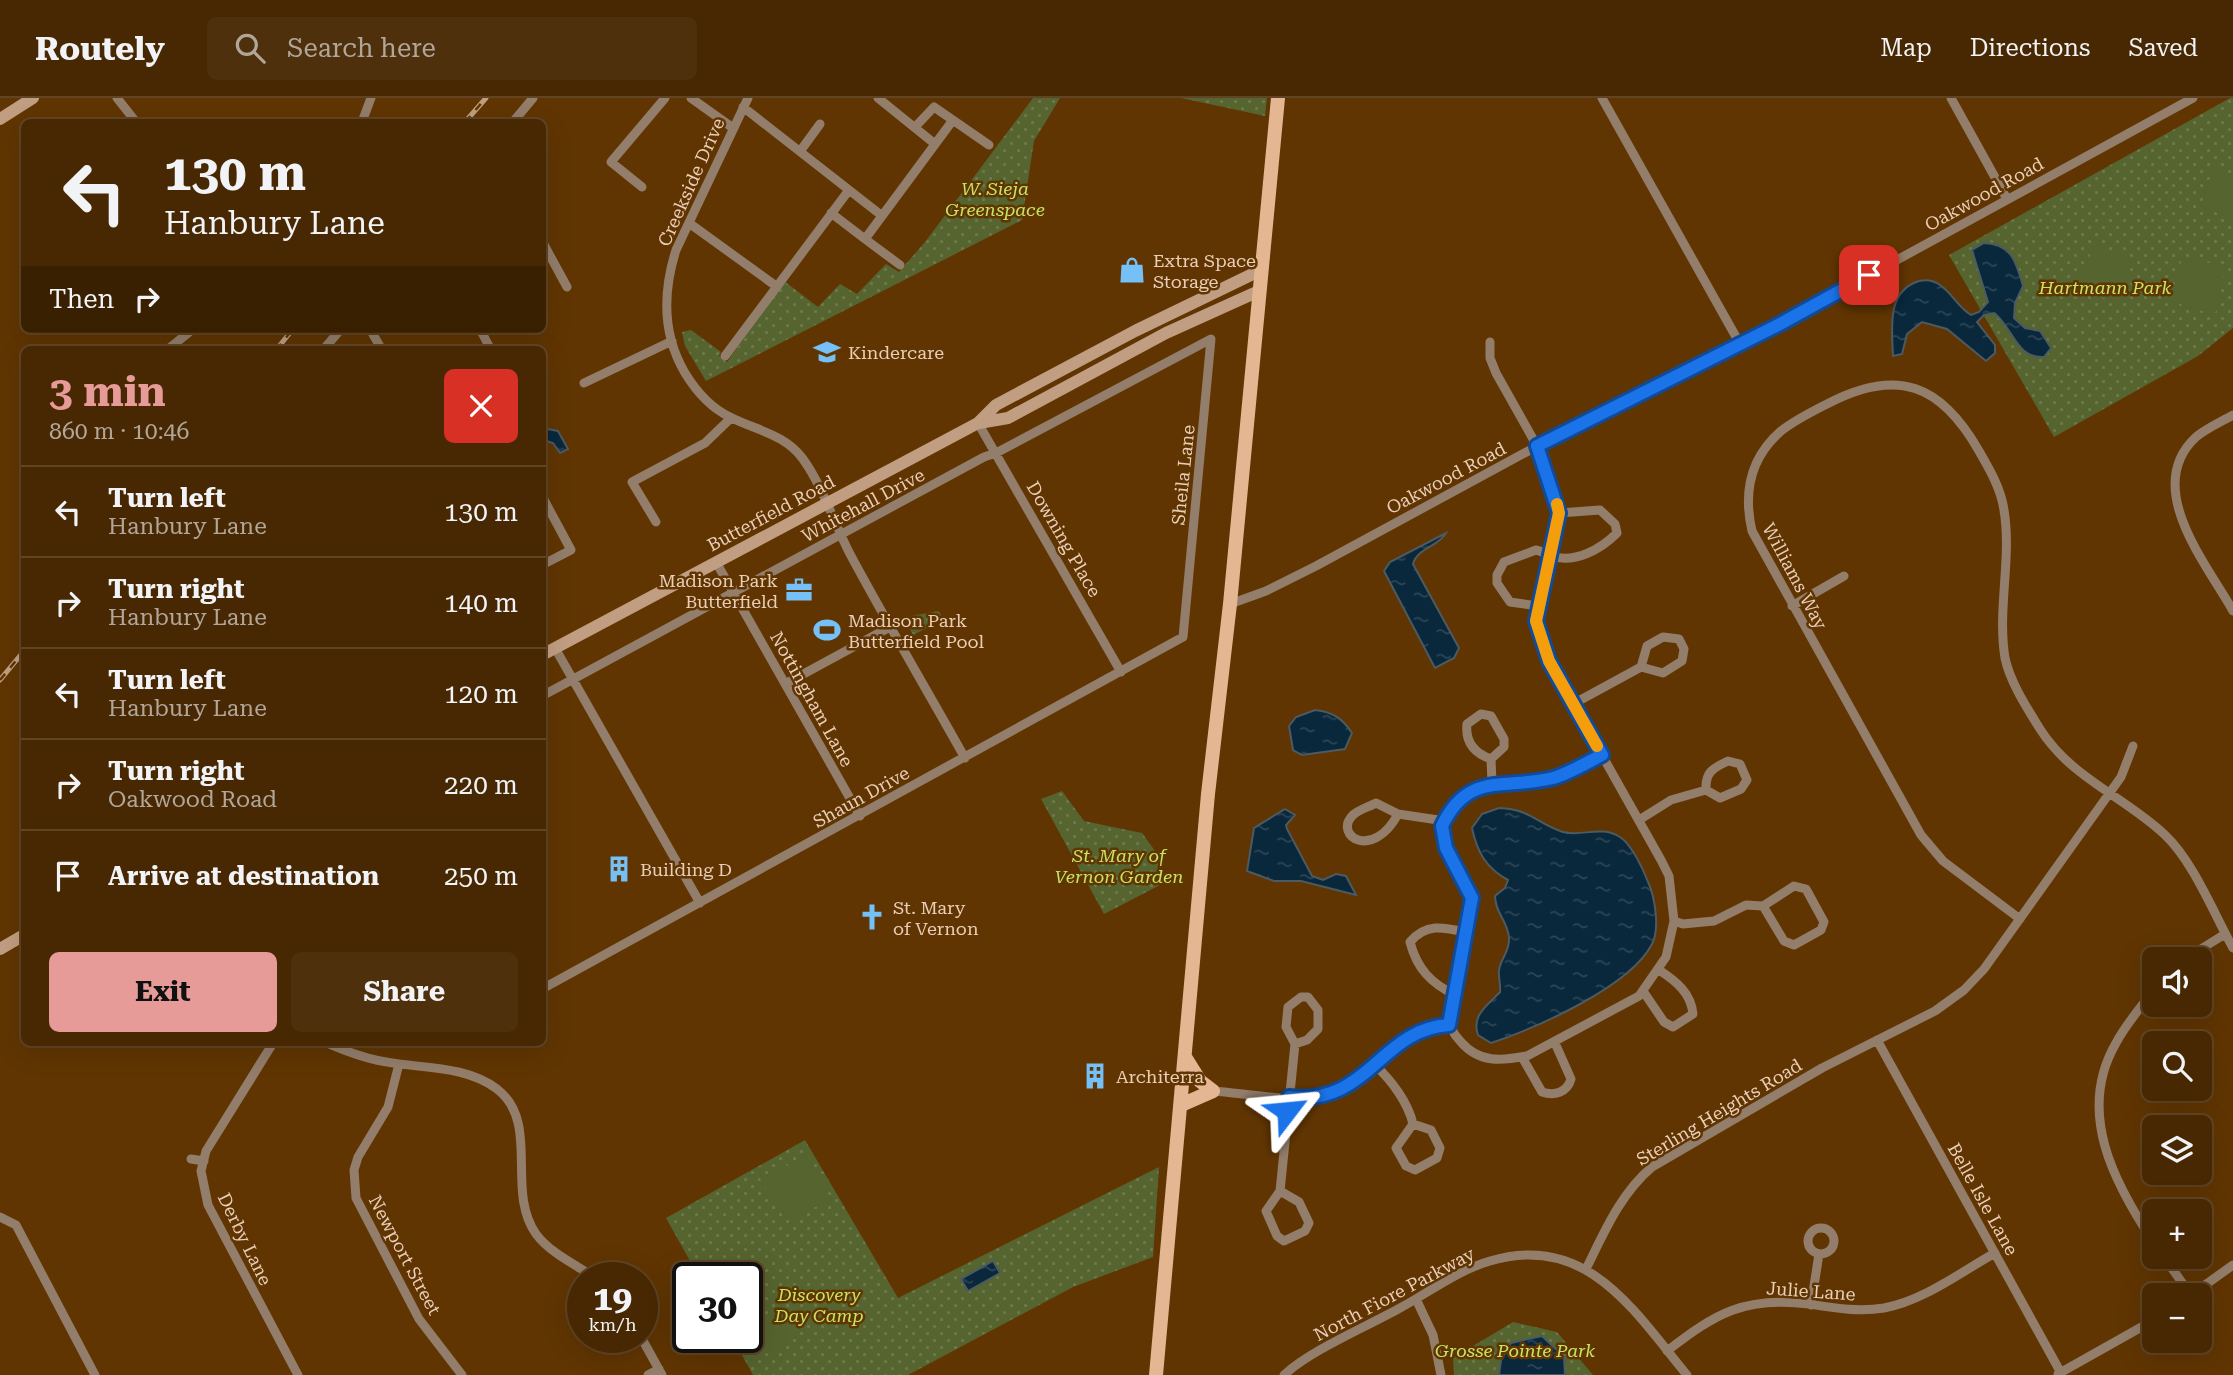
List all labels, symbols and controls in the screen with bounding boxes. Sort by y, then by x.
search box [207,17,697,80]
text: Routely [35,29,165,68]
icon: search [231,29,269,67]
text: Search here [287,33,436,63]
text: Map [1880,34,1932,62]
text: Directions [1970,34,2090,62]
text: Saved [2128,34,2198,62]
street label: Creekside Drive [653,114,729,249]
text: 130 m [164,145,306,202]
icon: left [49,147,140,238]
street label: Oakwood Road [1921,153,2047,235]
park label: W. Sieja Greenspace [945,178,1045,220]
text: Hanbury Lane [164,204,385,242]
pin [1839,245,1899,305]
place label: Extra Space Storage [1153,250,1256,292]
shop icon: Extra Space Storage [1117,255,1147,285]
icon: arrive [1850,256,1888,294]
park label: Hartmann Park [2038,277,2172,298]
icon: right [128,280,166,318]
text: Then [49,284,114,314]
school or university icon: Kindercare [812,337,842,367]
place label: Kindercare [848,342,944,363]
text: 3 min [49,367,166,416]
button: close [444,369,518,443]
text: 860 m · 10:46 [49,418,189,445]
street label: Sheila Lane [1167,424,1199,526]
street label: Oakwood Road [1383,437,1510,518]
street label: Whitehall Drive [798,464,928,546]
street label: Butterfield Road [704,470,839,555]
street label: Downing Place [1022,478,1106,601]
text: Turn left [108,483,226,513]
icon: left [49,493,87,531]
text: 130 m [444,497,518,527]
text: Hanbury Lane [108,513,267,540]
street label: Williams Way [1758,519,1832,633]
place label: Madison Park Butterfield [659,570,778,612]
text: Turn right [108,574,244,604]
office icon: Madison Park Butterfield [784,575,814,605]
icon: right [49,584,87,622]
text: 140 m [444,588,518,618]
text: Hanbury Lane [108,604,267,631]
place label: Madison Park Butterfield Pool [848,610,985,652]
sports icon: Madison Park Butterfield Pool [812,615,842,645]
street label: Nottingham Lane [766,628,858,770]
text: Turn left [108,665,226,695]
icon: left [49,675,87,713]
text: 120 m [444,679,518,709]
text: Hanbury Lane [108,695,267,722]
text: Turn right [108,756,244,786]
street label: Shaun Drive [809,762,913,832]
icon: right [49,766,87,804]
text: 220 m [444,770,518,800]
text: Oakwood Road [108,786,277,813]
park label: St. Mary of Vernon Garden [1055,845,1183,887]
building icon: Building D [604,854,634,884]
icon: arrive [49,857,87,895]
place label: Building D [640,859,732,880]
text: Arrive at destination [108,861,379,891]
text: 250 m [444,861,518,891]
place label: St. Mary of Vernon [893,897,979,939]
church icon: St. Mary of Vernon [857,902,887,932]
map controls [2142,947,2212,1353]
button: sound [2142,947,2212,1017]
button: Exit [49,952,277,1032]
button: Share [291,952,518,1032]
button: search [2142,1031,2212,1101]
street label: Sterling Heights Road [1633,1054,1806,1170]
building icon: Architerra [1080,1061,1110,1091]
place label: Architerra [1116,1066,1204,1087]
position arrow [1250,1074,1324,1148]
button: layers [2142,1115,2212,1185]
street label: Belle Isle Lane [1943,1139,2023,1259]
street label: Derby Lane [214,1189,276,1289]
street label: Newport Street [365,1192,445,1319]
button: + [2142,1199,2212,1269]
street label: North Fiore Parkway [1310,1243,1478,1345]
speed limit sign: 30 [672,1262,763,1353]
street label: Julie Lane [1766,1277,1856,1305]
text: 19 [593,1278,632,1319]
button: − [2142,1283,2212,1353]
park label: Discovery Day Camp [773,1284,864,1326]
text: km/h [588,1314,637,1335]
park label: Grosse Pointe Park [1435,1340,1595,1361]

